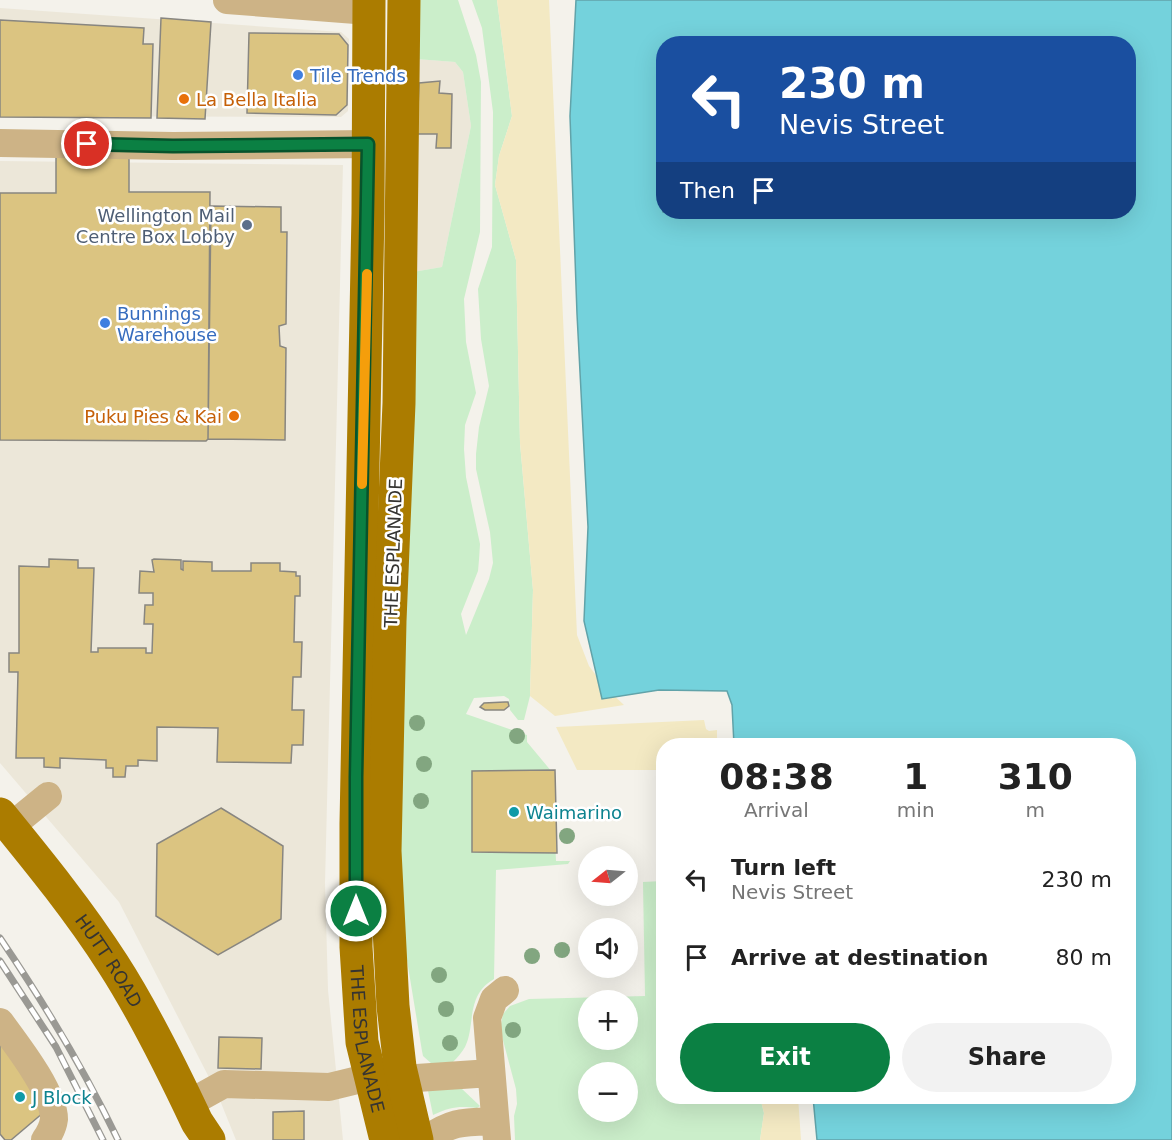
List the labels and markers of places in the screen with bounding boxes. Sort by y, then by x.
place label: Tile Trends [309,65,406,86]
marker: Tile Trends [291,68,305,82]
place label: La Bella Italia [196,89,317,110]
marker: La Bella Italia [177,92,191,106]
pin [61,118,112,169]
place label: Wellington Mail Centre Box Lobby [76,205,235,247]
marker: Wellington Mail Centre Box Lobby [240,218,254,232]
place label: Bunnings Warehouse [117,303,217,345]
marker: Bunnings Warehouse [98,316,112,330]
place label: Puku Pies & Kai [84,406,222,427]
marker: Puku Pies & Kai [227,409,241,423]
place label: Waimarino [526,802,622,823]
marker: Waimarino [507,805,521,819]
place label: J Block [31,1087,92,1108]
marker: J Block [13,1090,27,1104]

